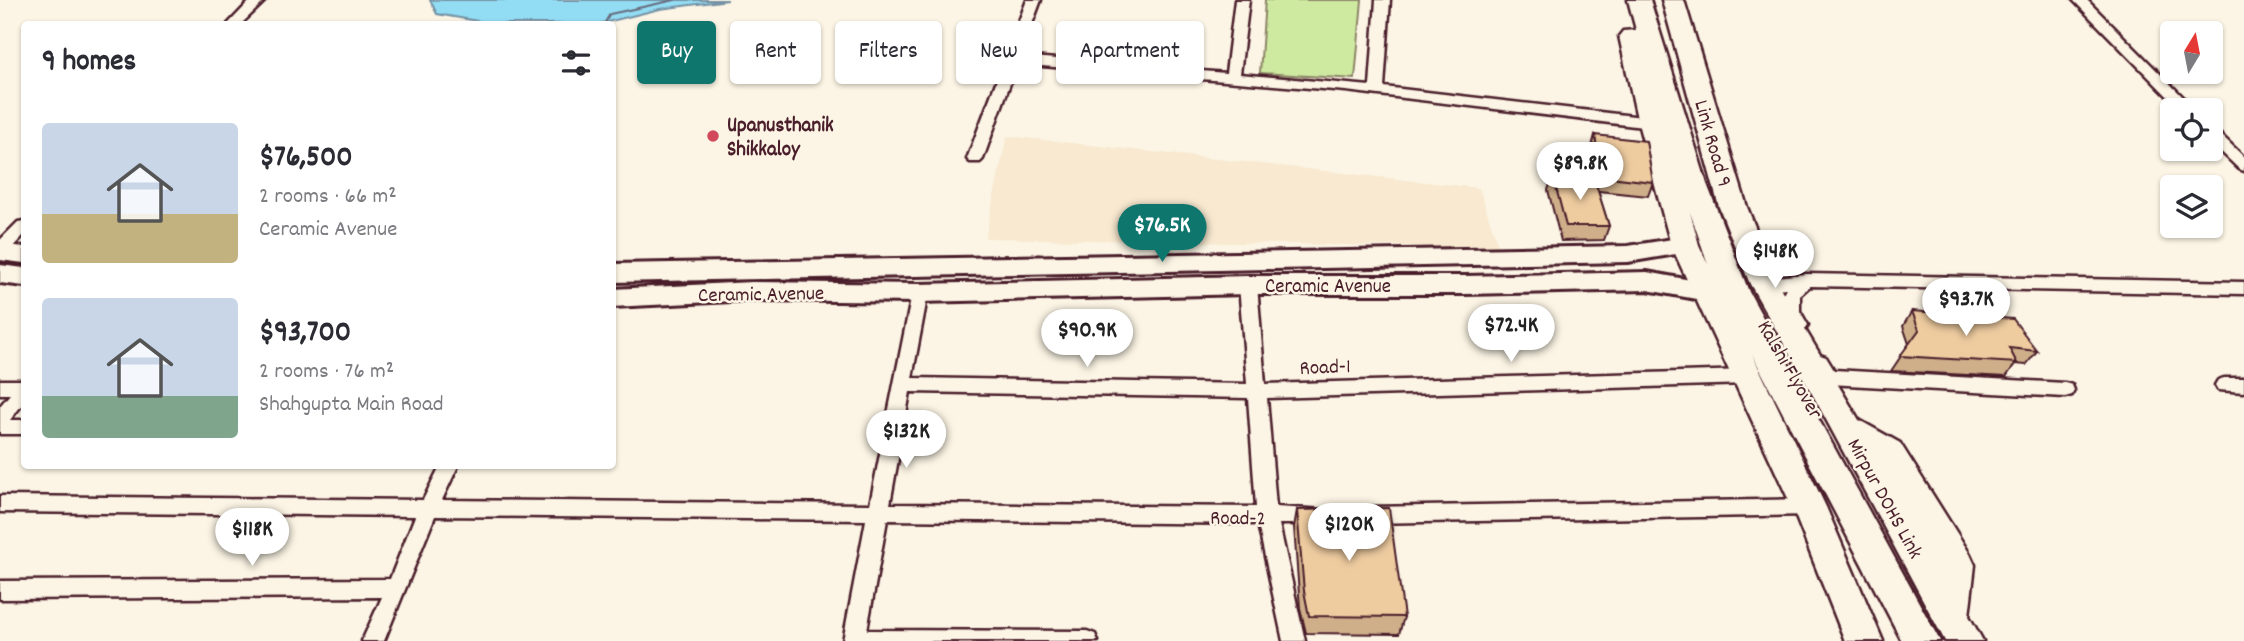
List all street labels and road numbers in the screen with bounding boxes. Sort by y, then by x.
street label: Link Road 9 [1684,97,1738,191]
street label: Ceramic Avenue [1265,273,1391,303]
street label: Ceramic Avenue [698,280,824,312]
street label: Kalshi Flyover [1748,316,1829,426]
street label: Road-1 [1299,353,1351,385]
street label: Mirpur DOHS Link [1838,434,1929,565]
street label: Road-2 [1210,505,1266,535]

